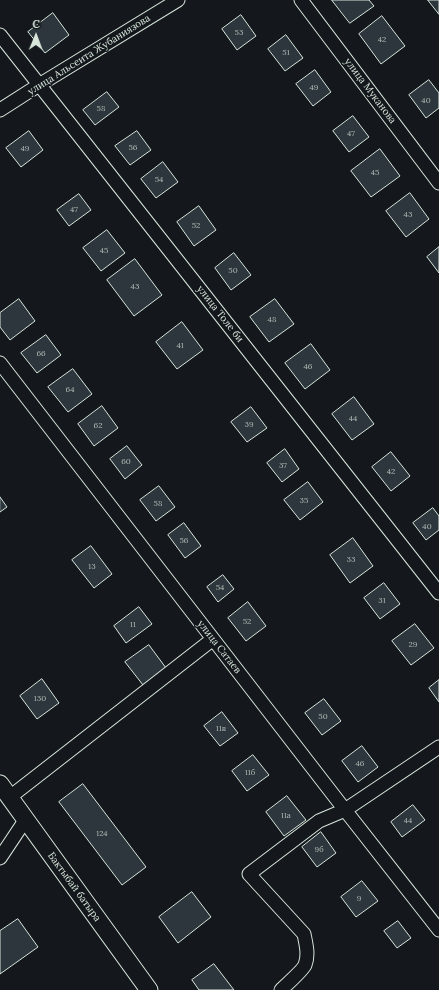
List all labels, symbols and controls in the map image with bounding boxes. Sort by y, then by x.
street label: улица Альсеита Жубаниязова [25,12,153,98]
north arrow [16,16,56,56]
text: С [32,17,40,31]
house number: 53 [235,28,243,38]
house number: 42 [378,35,386,45]
house number: 51 [282,48,290,58]
street label: улица Муканова [341,56,399,126]
house number: 49 [310,83,318,93]
house number: 40 [421,96,431,106]
house number: 58 [97,104,105,114]
house number: 47 [347,129,355,139]
house number: 56 [129,143,137,153]
house number: 49 [21,144,29,154]
house number: 45 [371,168,379,178]
house number: 54 [155,175,163,185]
house number: 47 [70,205,78,215]
house number: 43 [404,210,412,220]
house number: 52 [192,221,200,231]
house number: 45 [100,246,108,256]
house number: 50 [228,266,238,276]
house number: 43 [131,282,139,292]
street label: улица Толе би [194,283,246,345]
house number: 48 [268,315,276,325]
house number: 41 [176,341,184,351]
house number: 66 [36,349,46,359]
house number: 46 [304,362,312,372]
house number: 64 [66,385,74,395]
house number: 44 [349,414,357,424]
house number: 39 [244,420,254,430]
house number: 62 [94,421,102,431]
house number: 60 [121,457,131,467]
house number: 37 [279,461,287,471]
house number: 42 [387,467,395,477]
house number: 35 [300,496,308,506]
house number: 58 [154,499,162,509]
house number: 40 [422,522,432,532]
house number: 56 [180,536,188,546]
house number: 33 [347,555,355,565]
house number: 13 [88,562,96,572]
house number: 54 [216,583,224,593]
house number: 31 [378,596,386,606]
house number: 52 [243,617,251,627]
street label: улица Сатаев [194,618,244,676]
house number: 11 [130,620,136,630]
house number: 29 [409,640,417,650]
house number: 130 [34,694,46,704]
house number: 50 [318,712,328,722]
house number: 11в [216,724,226,734]
house number: 46 [356,759,364,769]
house number: 11б [245,768,255,778]
house number: 11а [281,811,291,821]
house number: 44 [404,816,412,826]
house number: 124 [96,829,108,839]
house number: 9б [315,845,323,855]
street label: Бактыбай батыра [45,850,103,924]
house number: 9 [357,894,361,904]

